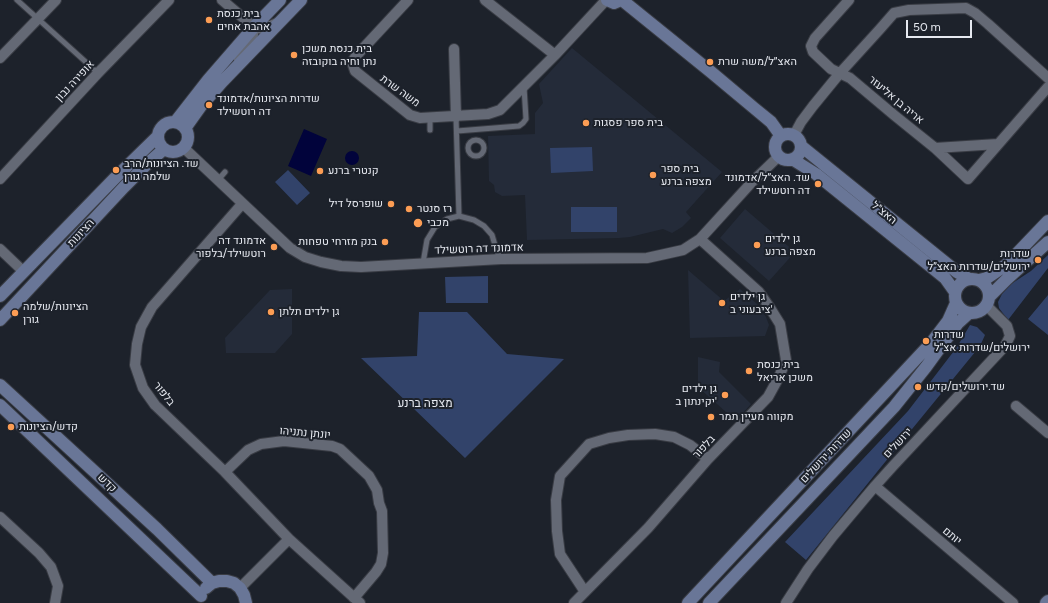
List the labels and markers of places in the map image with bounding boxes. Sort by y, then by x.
place label: בית כנסת אהבת אחים [217,7,270,33]
marker: בית כנסת אהבת אחים [204,15,214,25]
place label: בית כנסת משכן נתן וחיה בוקובזה [302,42,376,68]
marker: בית כנסת משכן נתן וחיה בוקובזה [289,50,299,60]
place label: האצ״ל/משה שרת [718,55,797,69]
marker: האצ״ל/משה שרת [705,57,715,67]
place label: שדרות הציונות/אדמונד דה רוטשילד [217,92,320,118]
marker: שדרות הציונות/אדמונד דה רוטשילד [204,100,214,110]
place label: בית ספר פסגות [594,116,663,130]
marker: בית ספר פסגות [581,118,591,128]
place label: שד. הציונות/הרב שלמה גורן [124,157,199,183]
place label: בית ספר מצפה ברנע [661,162,712,188]
place label: קנטרי ברנע [328,164,379,178]
marker: שד. הציונות/הרב שלמה גורן [111,165,121,175]
marker: קנטרי ברנע [315,166,325,176]
marker: בית ספר מצפה ברנע [648,170,658,180]
place label: שד. האצ״ל/אדמונד דה רוטשילד [725,171,810,197]
marker: שד. האצ״ל/אדמונד דה רוטשילד [813,179,823,189]
place label: שופרסל דיל [329,197,383,211]
marker: שופרסל דיל [386,199,396,209]
place label: רז סנטר [417,202,452,216]
marker: רז סנטר [404,204,414,214]
place label: מכבי [427,216,449,230]
marker: מכבי [412,217,424,229]
place label: גן ילדים מצפה ברנע [765,232,816,258]
place label: אדמונד דה רוטשילד/בלפור [196,234,266,260]
place label: בנק מזרחי טפחות [298,235,377,249]
marker: בנק מזרחי טפחות [380,237,390,247]
marker: גן ילדים מצפה ברנע [752,240,762,250]
marker: אדמונד דה רוטשילד/בלפור [269,242,279,252]
place label: שדרות ירושלים/שדרות האצ״ל [928,247,1030,273]
marker: שדרות ירושלים/שדרות האצ״ל [1033,255,1043,265]
place label: גן ילדים ציבעוני ב' [730,290,773,316]
marker: גן ילדים ציבעוני ב' [717,298,727,308]
place label: הציונות/שלמה גורן [23,300,88,326]
place label: גן ילדים תלתן [279,305,339,319]
marker: גן ילדים תלתן [266,307,276,317]
marker: הציונות/שלמה גורן [10,308,20,318]
place label: שדרות ירושלים/שדרות אצ״ל [934,328,1030,354]
marker: שדרות ירושלים/שדרות אצ״ל [921,336,931,346]
place label: בית כנסת משכן אריאל [757,358,813,384]
marker: בית כנסת משכן אריאל [744,366,754,376]
place label: שד.ירושלים/קדש [926,380,1005,394]
place label: גן ילדים יקינתון ב' [676,382,717,408]
marker: שד.ירושלים/קדש [913,382,923,392]
marker: גן ילדים יקינתון ב' [720,390,730,400]
place label: מקווה מעיין תמר [719,410,794,424]
marker: מקווה מעיין תמר [706,412,716,422]
place label: קדש/הציונות [19,420,78,434]
marker: קדש/הציונות [6,422,16,432]

